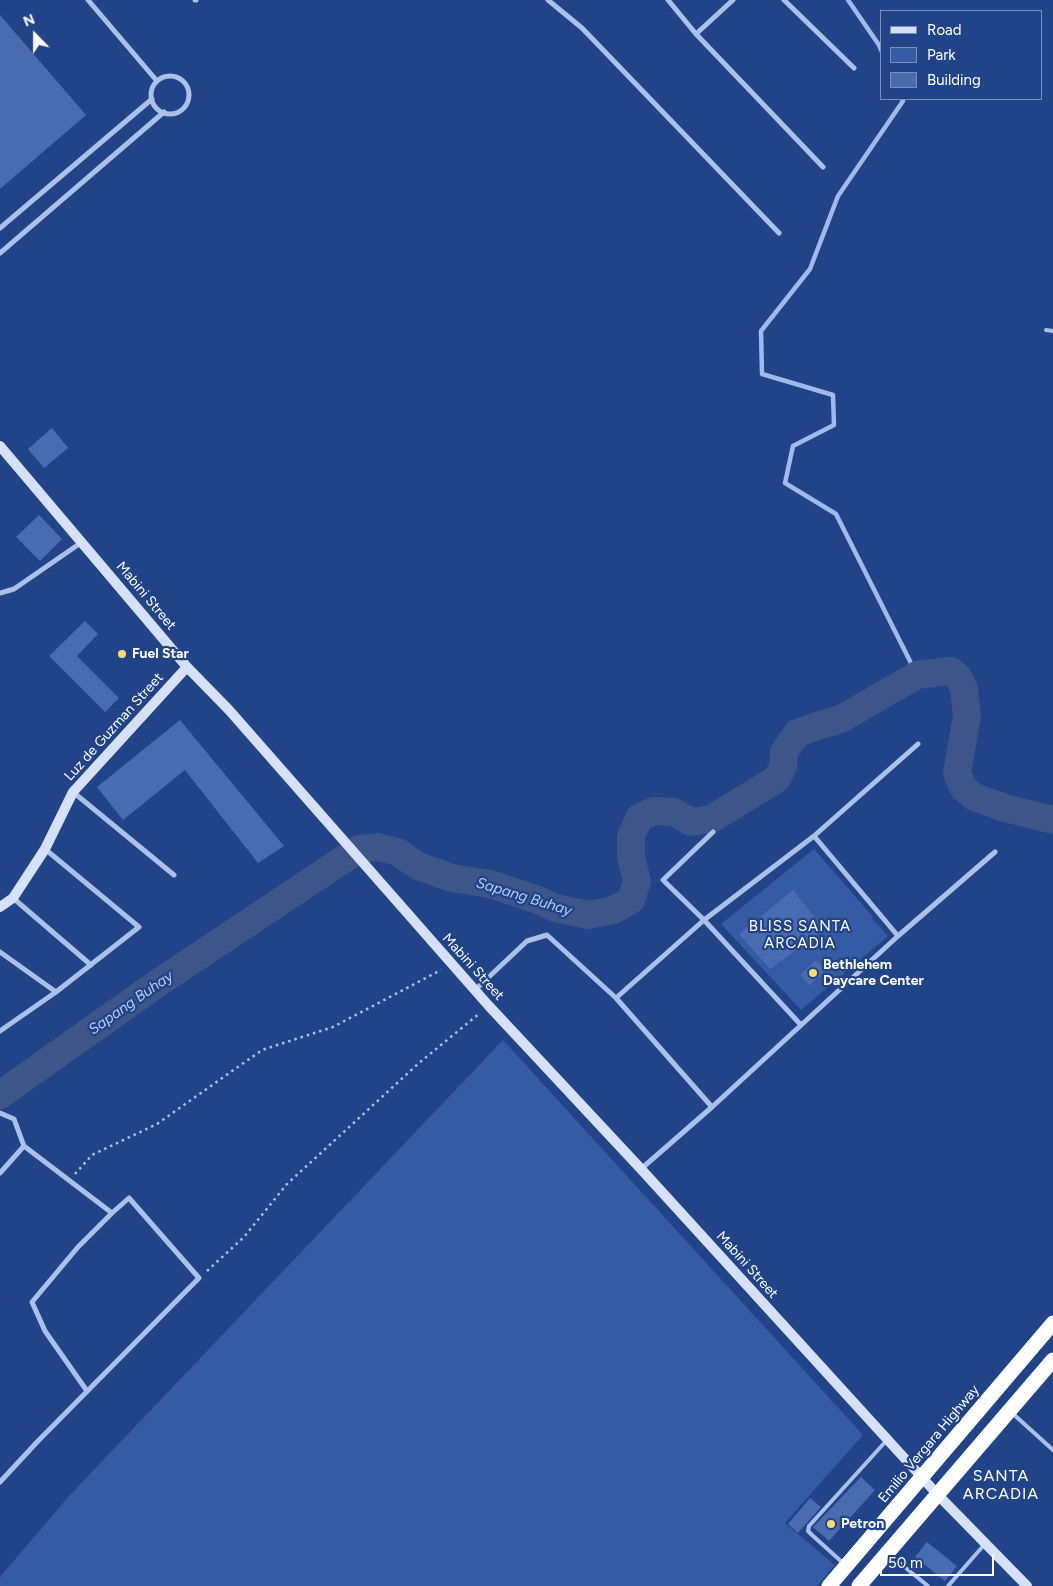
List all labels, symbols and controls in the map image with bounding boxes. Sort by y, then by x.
north arrow [10,10,60,60]
legend [880,10,1043,100]
text: N [21,11,37,31]
text: Road [927,21,962,39]
text: Park [927,46,956,64]
text: Building [927,71,981,89]
street label: Mabini Street [113,558,179,634]
place label: Fuel Star [132,646,189,662]
marker: Fuel Star [116,648,128,660]
street label: Luz de Guzman Street [61,670,167,784]
water label: Sapang Buhay [474,874,574,920]
district label: BLISS SANTA ARCADIA [747,918,853,953]
street label: Mabini Street [439,930,507,1004]
place label: Bethlehem Daycare Center [823,957,924,990]
water label: Sapang Buhay [85,967,177,1039]
marker: Bethlehem Daycare Center [807,967,819,979]
street label: Mabini Street [713,1228,781,1302]
street label: Emilio Vergara Highway [875,1382,983,1506]
district label: SANTA ARCADIA [962,1466,1040,1504]
place label: Petron [841,1516,884,1532]
marker: Petron [825,1518,837,1530]
scale bar [883,1544,997,1576]
text: 50 m [888,1554,923,1572]

